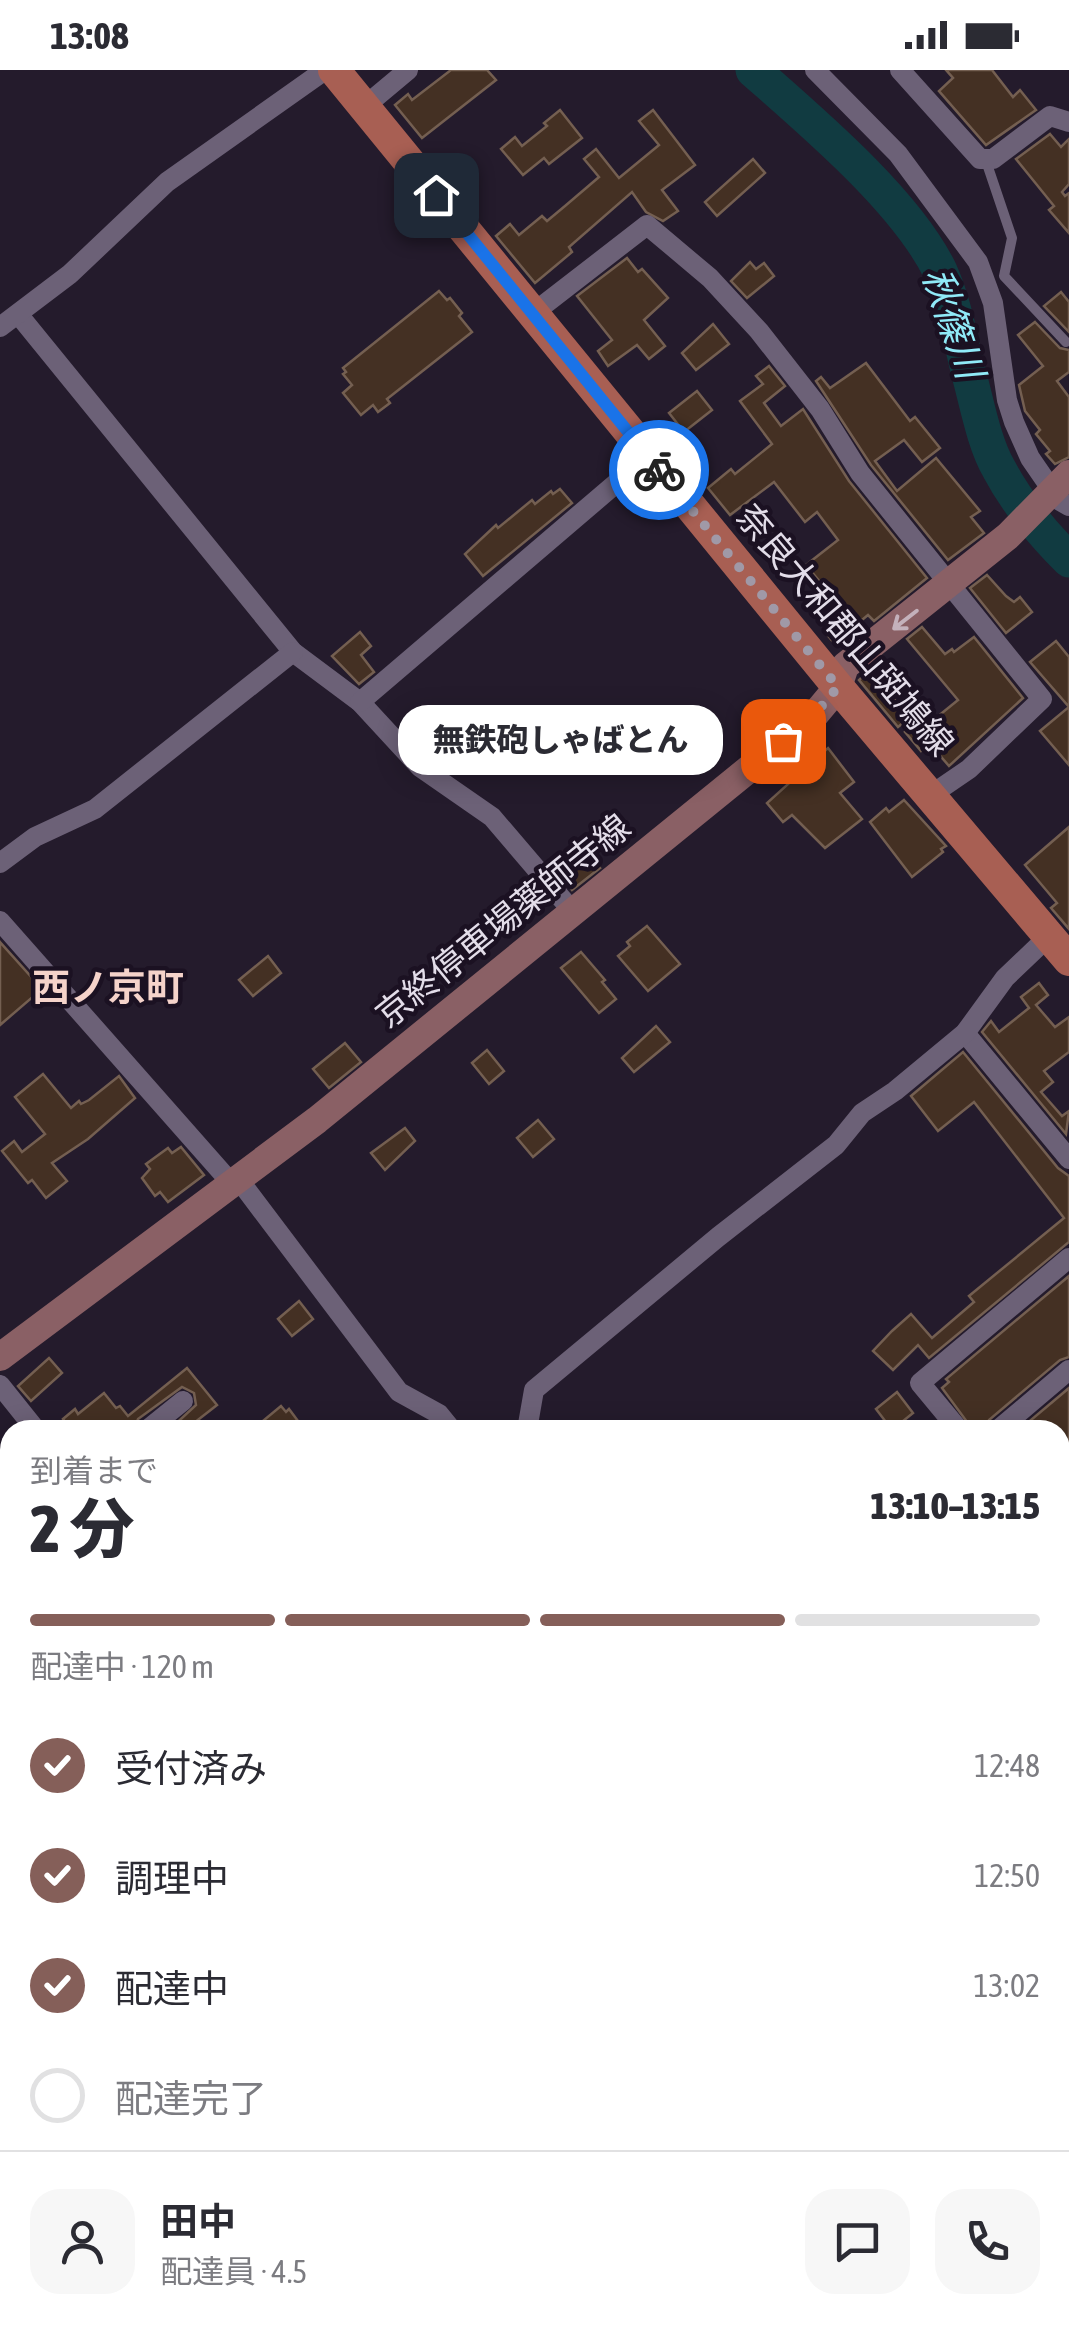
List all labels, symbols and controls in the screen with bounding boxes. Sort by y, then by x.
text: 13:08 [50,14,129,57]
pin [394,153,479,238]
icon: home [409,168,464,223]
water label: 秋篠川 [915,262,994,388]
courier [609,420,709,520]
icon: bike [632,443,687,498]
street label: 奈良大和郡山斑鳩線 [729,496,962,763]
one-way arrow [892,609,919,630]
pin [741,699,826,784]
callout: 無鉄砲しゃばとん [398,706,723,776]
icon: bag [756,714,811,769]
text: 無鉄砲しゃばとん [432,721,689,758]
street label: 京終停車場薬師寺線 [367,806,637,1035]
district label: 西ノ京町 [32,966,184,1009]
text: 到着まで [30,1452,158,1489]
text: 13:10–13:15 [870,1484,1040,1527]
text: 2 分 [30,1491,134,1566]
text: 配達中 · 120 m [30,1648,214,1685]
icon: check [30,1738,85,1793]
text: 受付済み [115,1747,267,1790]
text: 12:48 [974,1747,1040,1784]
icon: check [30,1848,85,1903]
text: 調理中 [115,1857,229,1900]
text: 12:50 [974,1857,1040,1894]
icon: check [30,1958,85,2013]
text: 配達中 [115,1967,229,2010]
text: 13:02 [974,1967,1040,2004]
text: 配達完了 [115,2077,267,2120]
button: person [30,2189,135,2294]
button: chat [805,2189,910,2294]
button: phone [935,2189,1040,2294]
text: 田中 [160,2200,236,2243]
text: 配達員 · 4.5 [160,2253,307,2290]

